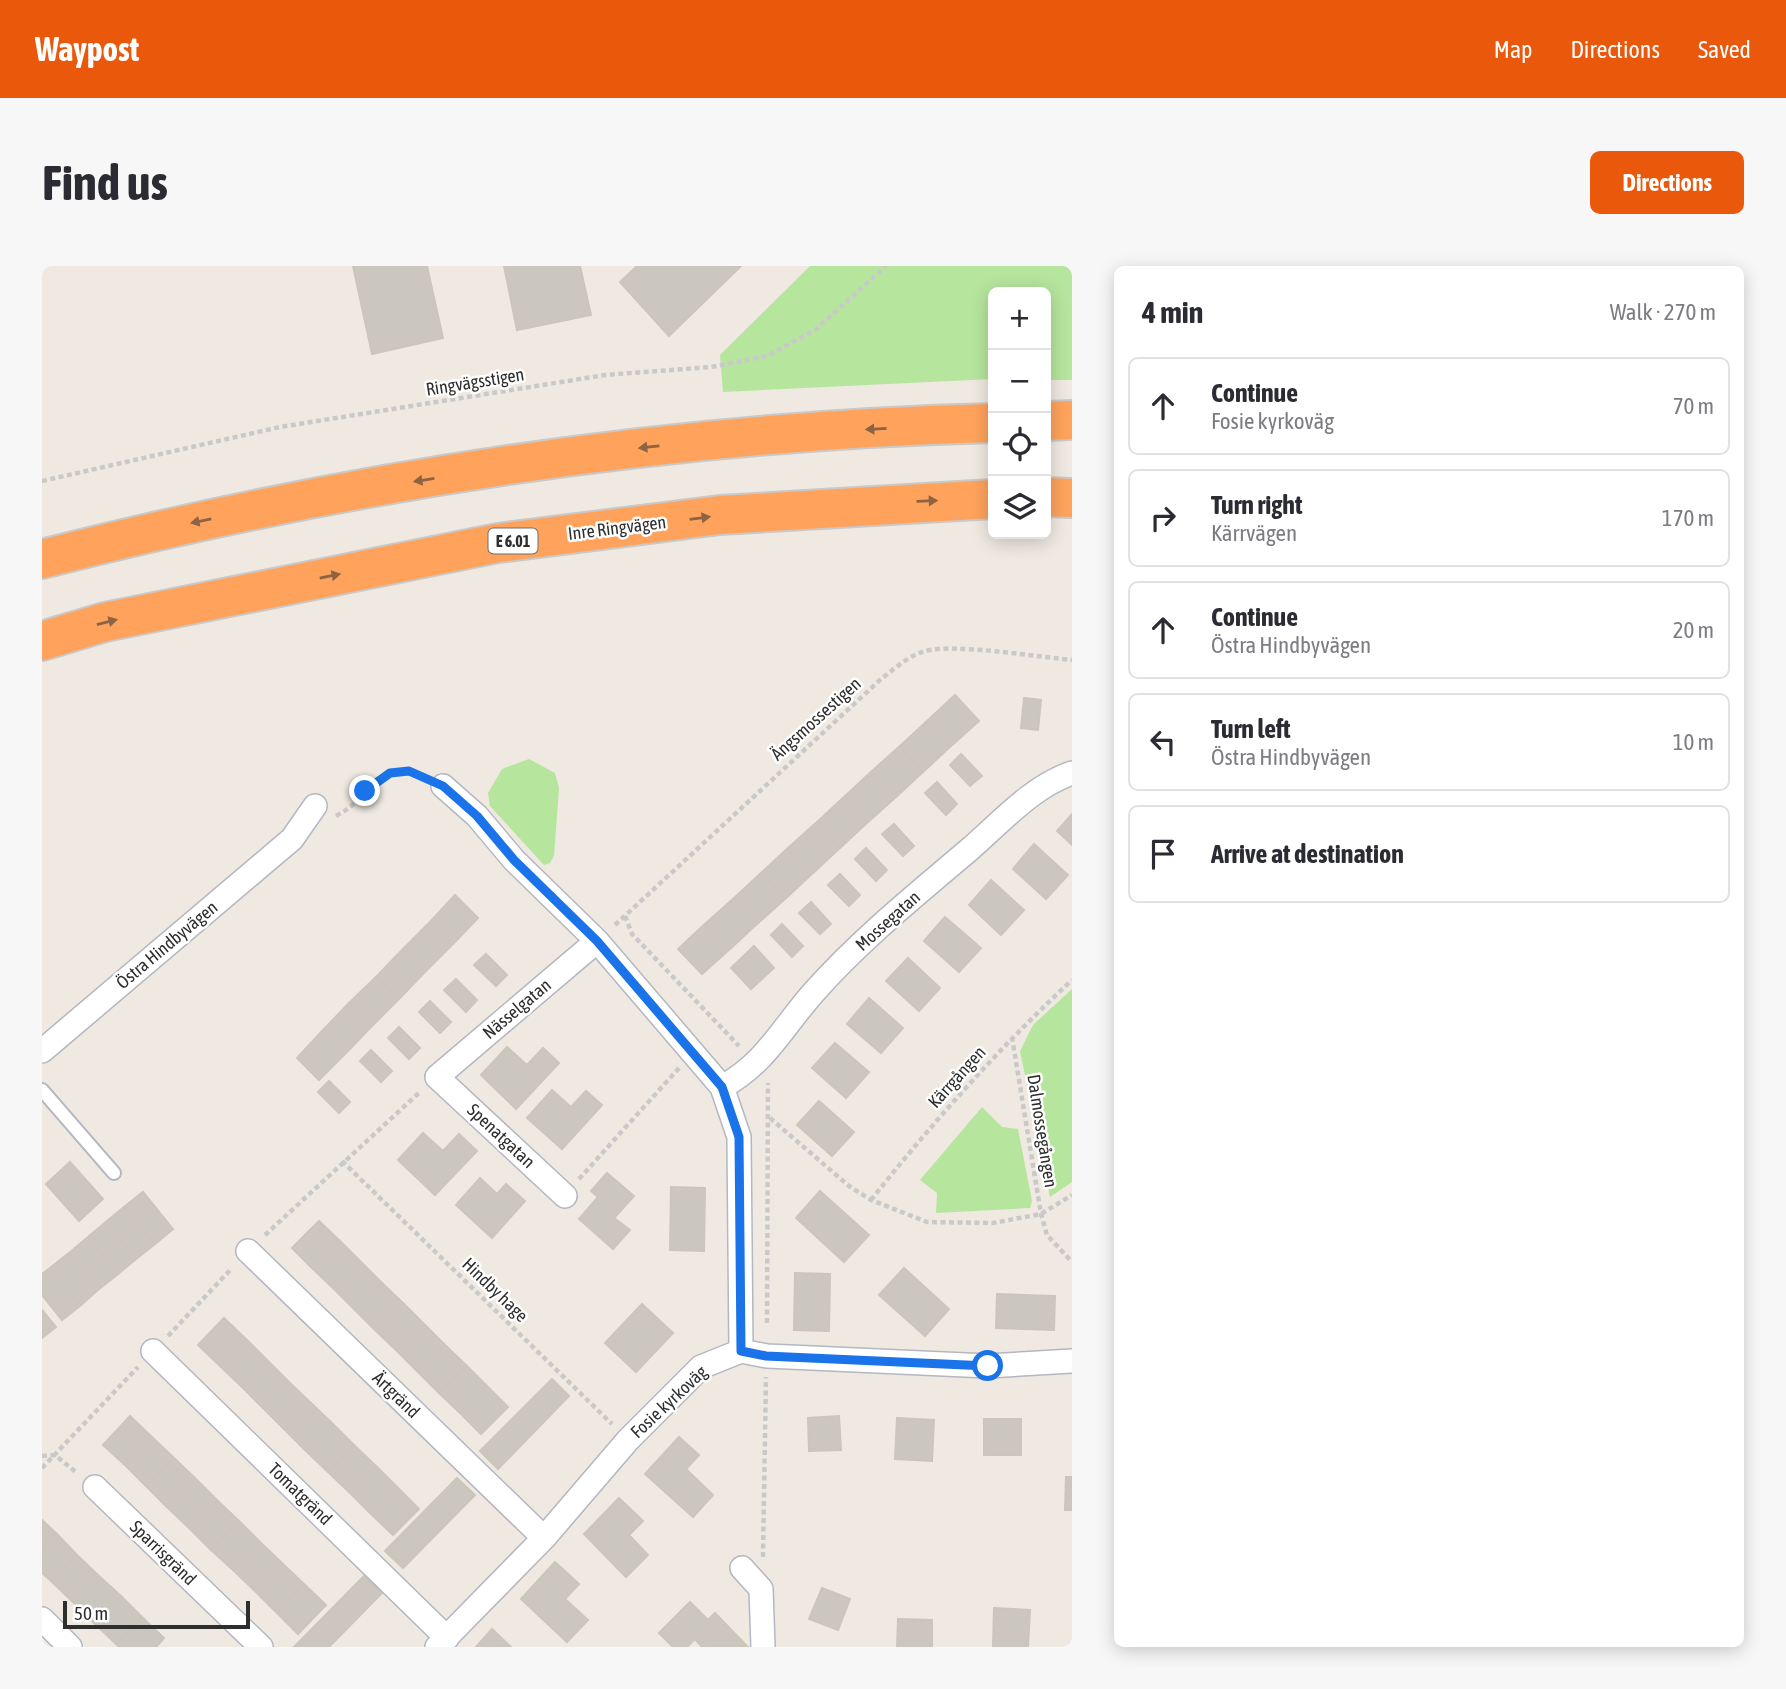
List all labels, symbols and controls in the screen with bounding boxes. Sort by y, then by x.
text: Waypost [35,30,139,68]
text: Map [1494,36,1532,63]
text: Directions [1570,36,1660,63]
text: Saved [1698,36,1751,63]
button: Directions [1590,151,1744,214]
text: Find us [42,154,168,210]
map controls [988,287,1051,539]
button: + [988,287,1051,350]
text: 4 min [1142,295,1203,329]
text: Walk · 270 m [1610,299,1716,325]
button: − [988,350,1051,413]
street label: Ringvägsstigen [424,363,526,400]
text: Continue [1211,378,1298,408]
icon: ahead [1144,387,1182,425]
text: 70 m [1673,393,1714,419]
text: Fosie kyrkoväg [1211,408,1334,434]
button: locate [988,413,1051,476]
one-way arrow [865,423,887,434]
one-way arrow [638,442,660,453]
one-way arrow [413,475,435,486]
button: layers [988,476,1051,539]
text: Turn right [1211,490,1302,520]
one-way arrow [916,495,938,506]
icon: right [1144,499,1182,537]
text: 170 m [1662,505,1714,531]
street label: Inre Ringvägen [567,511,667,544]
one-way arrow [689,512,711,523]
one-way arrow [190,515,212,526]
text: Kärrvägen [1211,520,1297,546]
road number: E 6.01 [489,528,538,554]
one-way arrow [319,571,341,582]
text: Continue [1211,602,1298,632]
icon: ahead [1144,611,1182,649]
one-way arrow [96,616,118,627]
text: 20 m [1673,617,1714,643]
text: Östra Hindbyvägen [1211,632,1371,658]
street label: Ängsmossestigen [766,673,865,765]
text: Turn left [1211,714,1291,744]
icon: left [1144,723,1182,761]
text: 10 m [1673,729,1714,755]
text: Östra Hindbyvägen [1211,744,1371,770]
route end [349,775,380,806]
icon: arrive [1144,835,1182,873]
text: Arrive at destination [1211,839,1404,869]
street label: Mossegatan [851,886,924,955]
street label: Östra Hindbyvägen [112,896,221,993]
street label: Nässelgatan [478,974,555,1043]
street label: Kärrgången [924,1042,990,1112]
street label: Dalmossegången [1023,1073,1062,1189]
street label: Spenatgatan [463,1099,539,1172]
street label: Hindby hage [458,1253,532,1326]
route start [972,1350,1003,1381]
street label: Fosie kyrkoväg [626,1361,711,1442]
street label: Ärtgränd [368,1367,424,1422]
street label: Tomatgränd [264,1458,336,1529]
street label: Sparrisgränd [126,1516,201,1589]
scale bar [63,1598,250,1630]
text: 50 m [74,1602,108,1624]

